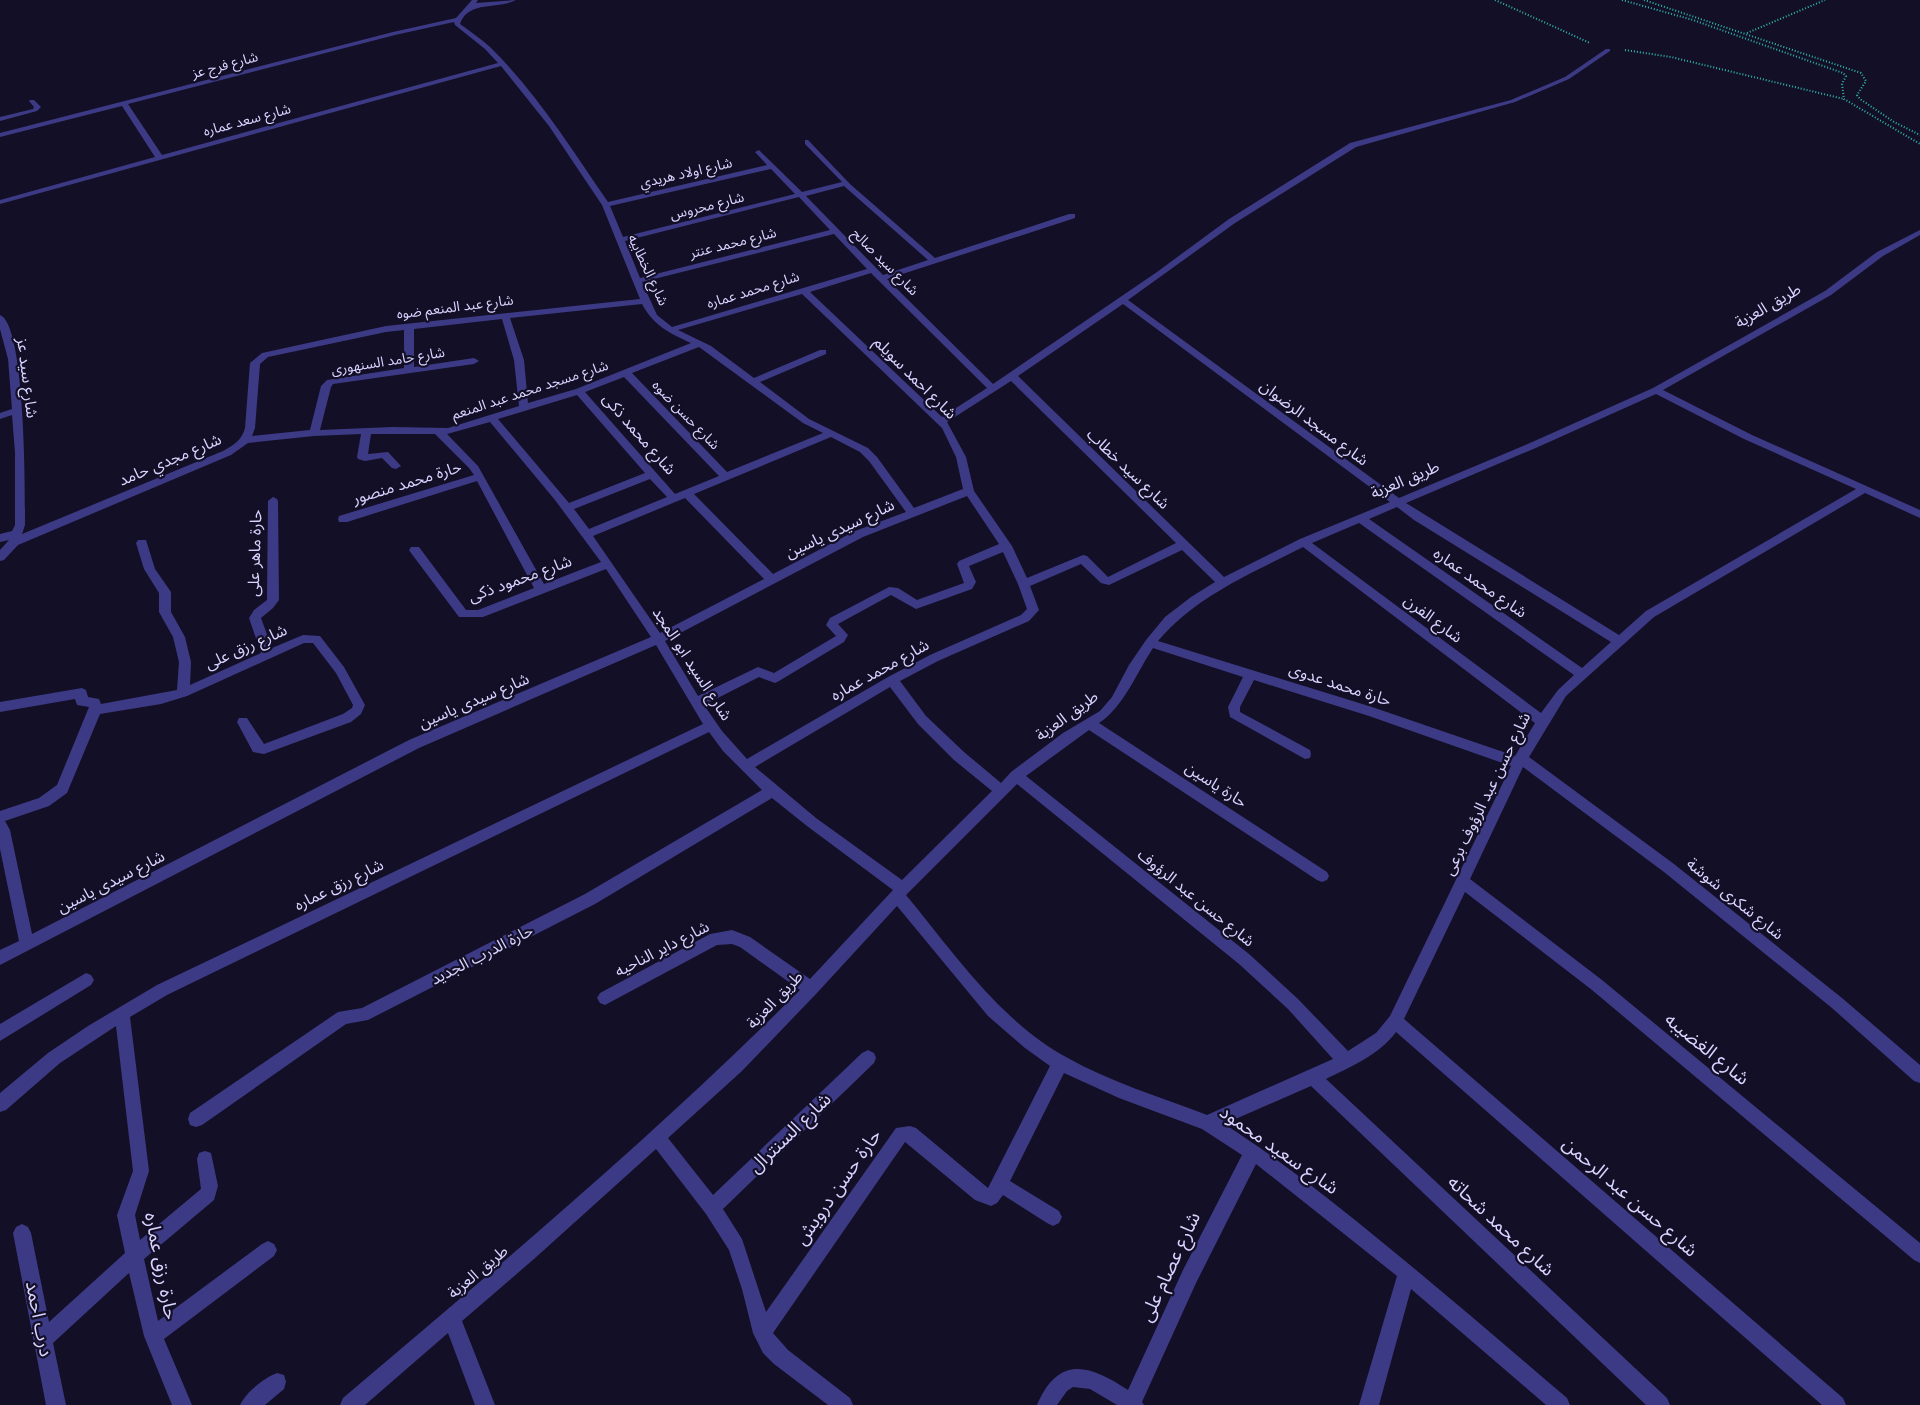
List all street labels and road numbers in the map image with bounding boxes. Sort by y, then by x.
street label: شارع فرج عز [189,48,261,84]
street label: شارع سعد عماره [201,100,293,142]
street label: شارع اولاد هريدي [638,154,734,194]
street label: شارع محروس [668,189,746,225]
street label: شارع محمد عنتر [687,224,779,264]
street label: شارع سيد صالح [847,225,922,300]
street label: شارع الخطابيه [622,232,672,309]
street label: شارع محمد عماره [705,268,802,314]
street label: طريق العزبة [1731,279,1805,333]
street label: شارع عبد المنعم ضوه [396,291,515,325]
street label: شارع احمد سويلم [868,332,961,425]
street label: شارع سيد عز [10,336,42,420]
street label: شارع حامد السنهورى [330,344,446,380]
street label: شارع مسجد محمد عبد المنعم [450,357,611,425]
street label: شارع مسجد الرضوان [1255,376,1372,472]
street label: شارع حسن ضوه [647,377,723,455]
street label: شارع محمد ذكى [597,389,680,480]
street label: شارع سيد خطاب [1081,424,1174,515]
street label: شارع مجدي حامد [116,429,225,492]
street label: حارة محمد منصور [349,457,464,509]
street label: طريق العزبة [1368,457,1443,503]
street label: شارع سيدى ياسين [782,495,899,565]
street label: حارة ماهر على [243,509,267,597]
street label: شارع محمد عماره [1428,543,1531,624]
street label: شارع محمود ذكى [466,551,575,609]
street label: شارع الفرن [1398,590,1466,649]
street label: شارع السيد ابو المجد [646,603,736,726]
street label: شارع رزق على [202,620,291,676]
street label: شارع محمد عماره [827,635,934,707]
street label: حارة محمد عدوى [1286,659,1394,711]
street label: شارع سيدى ياسين [416,669,533,735]
street label: طريق العزبة [1032,686,1102,745]
street label: شارع حسن عبد الرؤوف برعى [1439,709,1537,880]
street label: حارة ياسين [1181,758,1251,812]
street label: شارع حسن عبد الرؤوف [1132,845,1259,953]
street label: شارع سيدى ياسين [54,846,169,920]
street label: شارع شكرى شوشة [1681,854,1788,946]
street label: شارع رزق عماره [291,855,388,917]
street label: شارع داير الناحيه [611,917,713,983]
street label: حارة الدرب الجديد [427,921,537,989]
street label: طريق العزبة [743,967,808,1033]
street label: شارع الغضيبه [1659,1008,1754,1091]
street label: شارع السنترال [744,1088,837,1179]
street label: شارع سعيد محمود [1214,1101,1343,1201]
street label: حارة حسن درويش [790,1125,886,1249]
street label: شارع حسن عبد الرحمن [1557,1132,1702,1263]
street label: شارع محمد شحاته [1442,1171,1559,1282]
street label: شارع عصام على [1135,1209,1208,1327]
street label: حارة رزق عماره [140,1211,182,1321]
street label: طريق العزبة [444,1241,512,1303]
street label: درب احمد [21,1279,57,1359]

